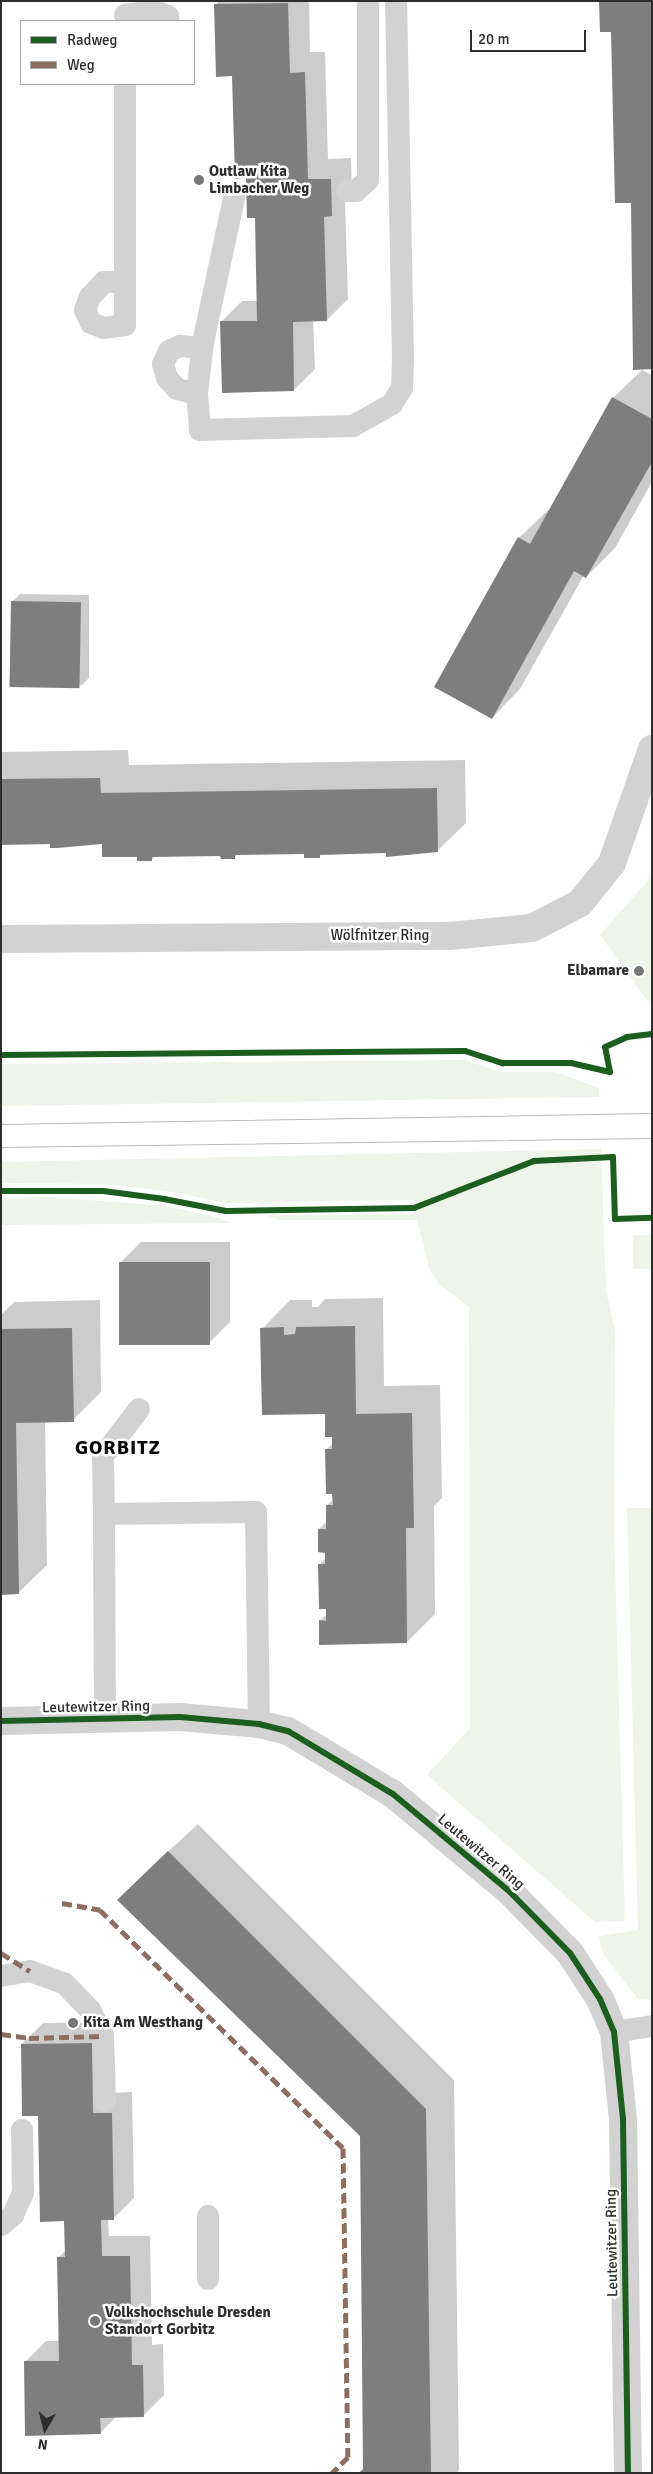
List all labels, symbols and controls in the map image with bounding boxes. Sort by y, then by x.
legend [20,20,195,85]
scale bar [473,20,589,52]
text: 20 m [478,30,509,48]
text: Radweg [67,31,117,49]
text: Weg [67,56,95,74]
place label: Outlaw Kita Limbacher Weg [209,162,309,197]
marker: Outlaw Kita Limbacher Weg [193,174,205,186]
street label: Wölfnitzer Ring [331,927,429,945]
place label: Elbamare [567,962,629,980]
marker: Elbamare [633,965,645,977]
district label: GORBITZ [74,1435,162,1459]
street label: Leutewitzer Ring [42,1697,150,1717]
street label: Leutewitzer Ring [434,1810,528,1894]
place label: Kita Am Westhang [83,2014,203,2032]
marker: Kita Am Westhang [67,2017,79,2029]
street label: Leutewitzer Ring [602,2189,622,2297]
place label: Volkshochschule Dresden Standort Gorbitz [105,2303,271,2338]
marker: Volkshochschule Dresden Standort Gorbitz [89,2315,101,2327]
north arrow [20,2404,70,2454]
text: N [37,2435,49,2453]

